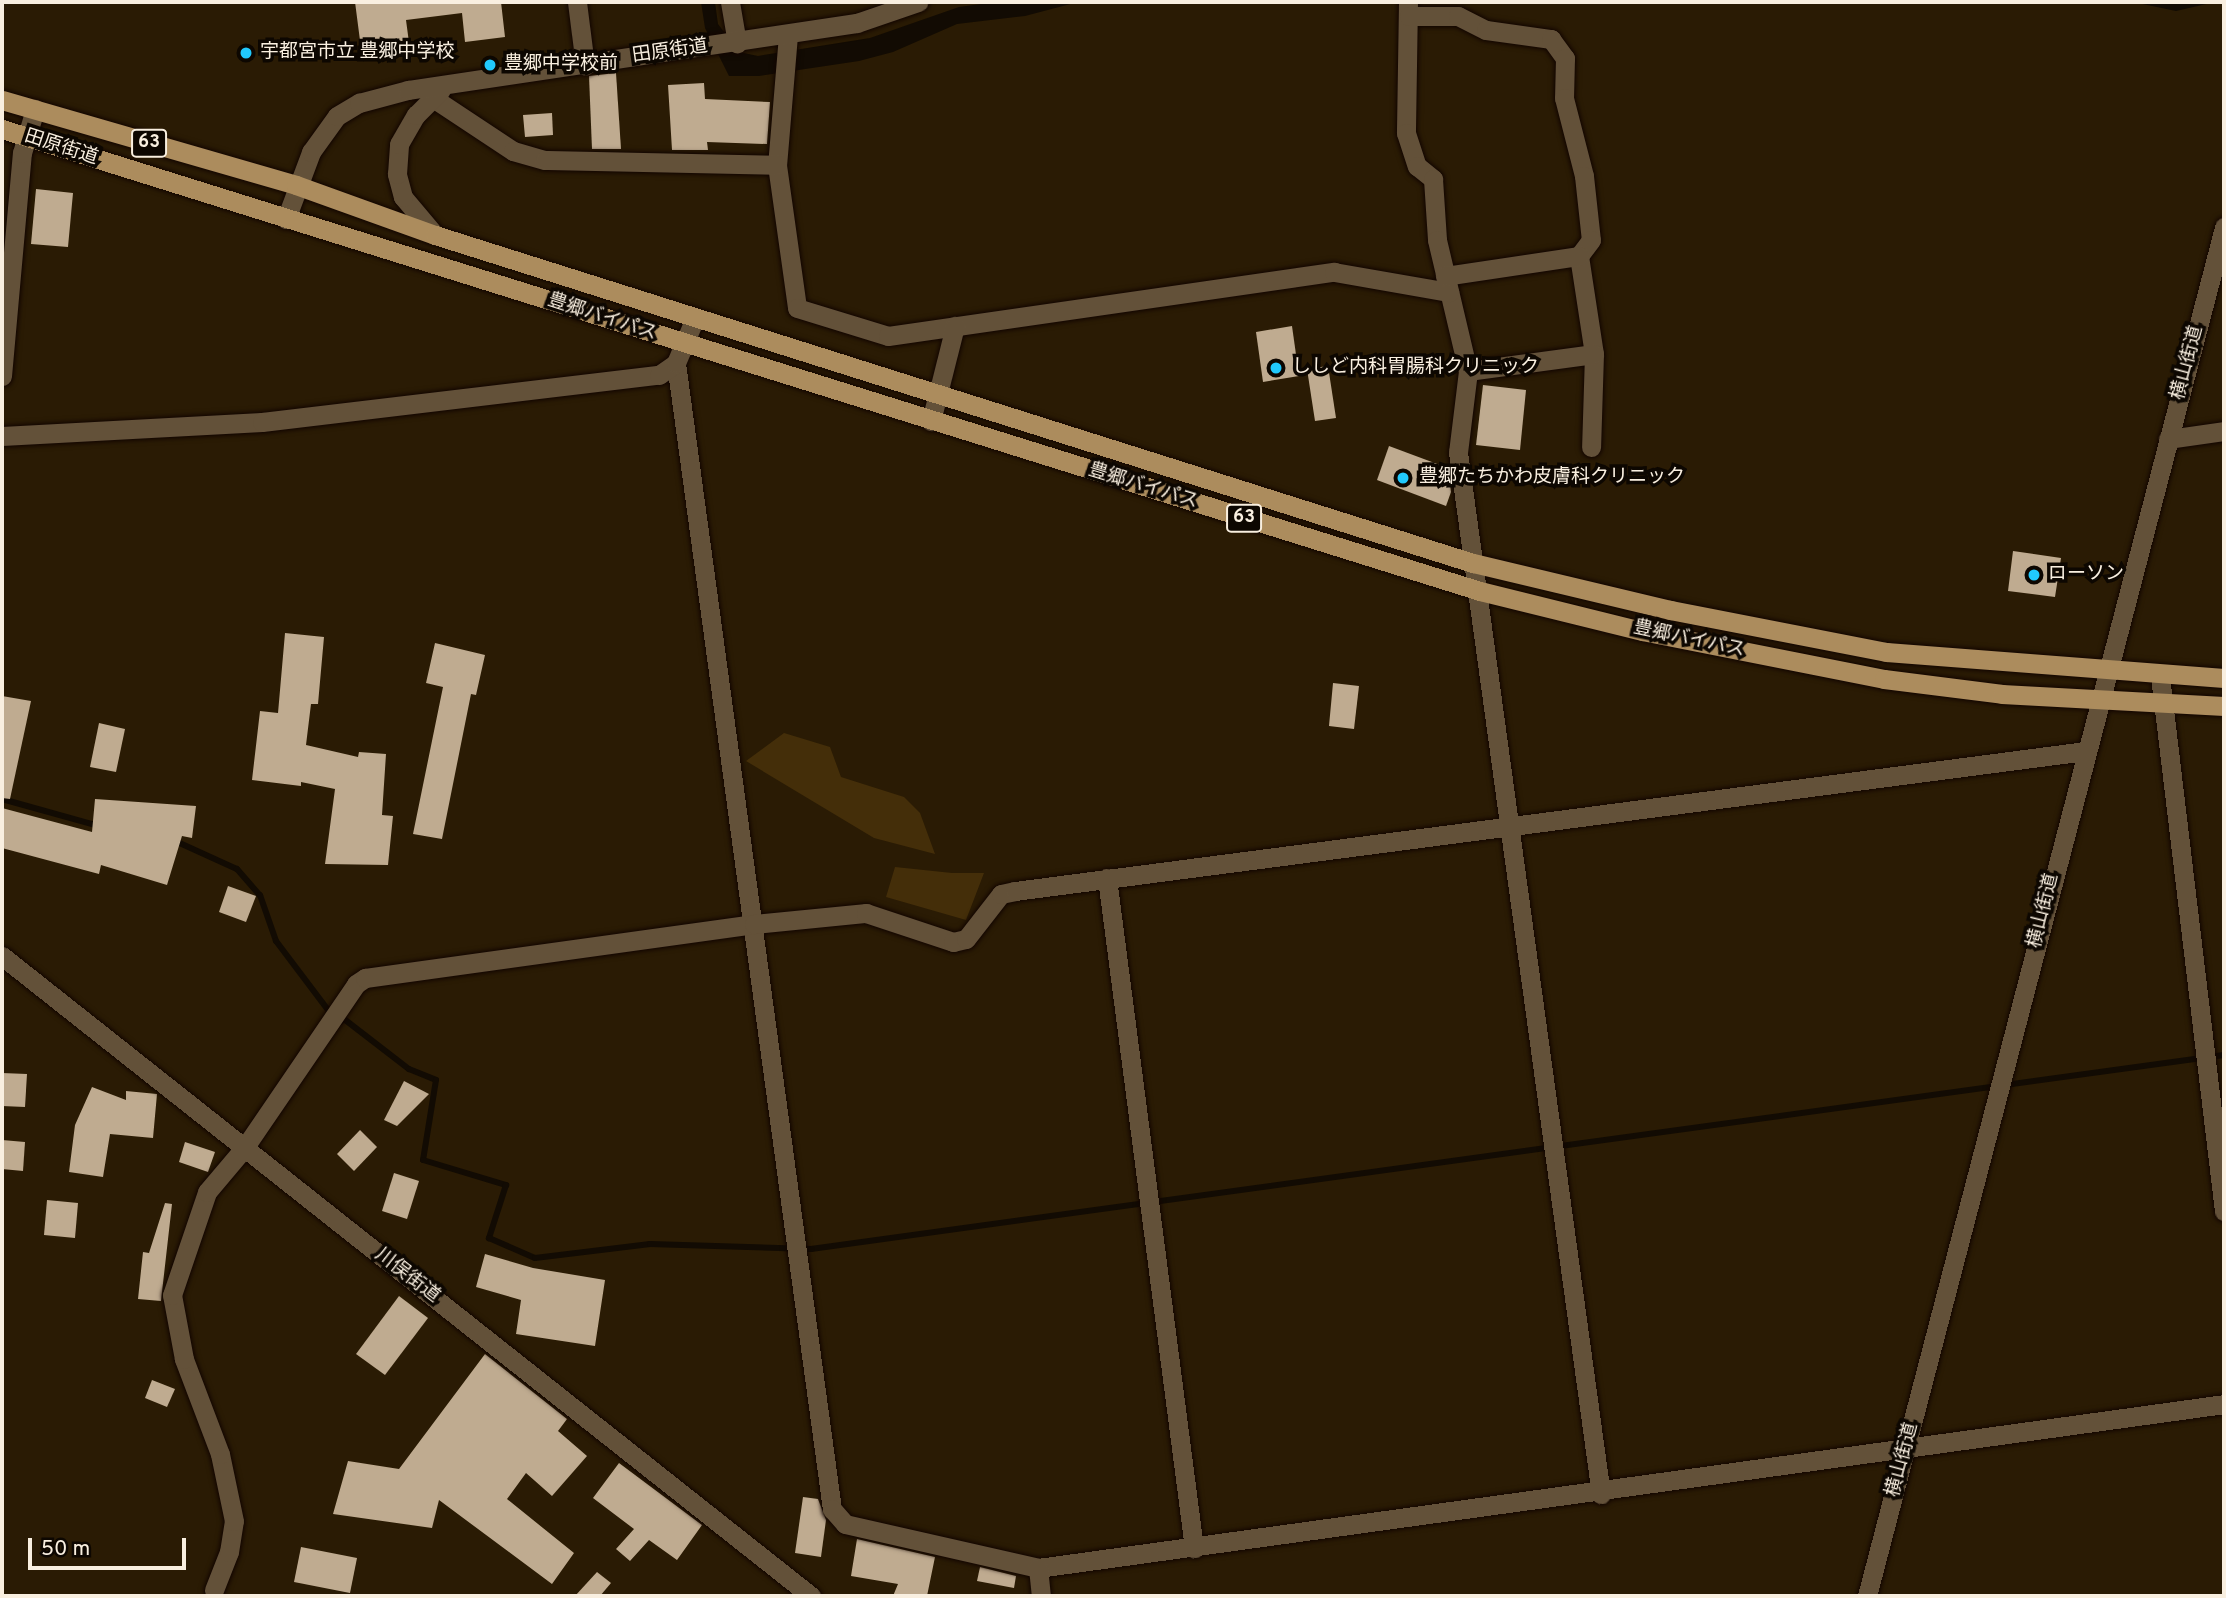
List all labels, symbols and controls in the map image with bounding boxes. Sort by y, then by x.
street label: 田原街道 [631,35,709,69]
place label: 宇都宮市立 豊郷中学校 [260,42,454,64]
marker: 宇都宮市立 豊郷中学校 [238,45,254,61]
place label: 豊郷中学校前 [504,54,618,76]
marker: 豊郷中学校前 [482,57,498,73]
street label: 田原街道 [21,125,101,171]
road number: 63 [130,128,168,158]
street label: 豊郷バイパス [544,290,660,346]
street label: 横山街道 [2167,323,2209,403]
place label: ししど内科胃腸科クリニック [1292,357,1539,379]
marker: ししど内科胃腸科クリニック [1266,358,1286,378]
street label: 豊郷バイパス [1085,459,1201,515]
place label: 豊郷たちかわ皮膚科クリニック [1419,467,1685,489]
marker: 豊郷たちかわ皮膚科クリニック [1393,468,1413,488]
road number: 63 [1225,504,1263,532]
place label: ローソン [2048,564,2124,586]
marker: ローソン [2026,567,2042,583]
street label: 豊郷バイパス [1631,617,1747,663]
street label: 横山街道 [2024,871,2064,951]
street label: 川俣街道 [370,1244,444,1308]
street label: 横山街道 [1882,1420,1924,1500]
scale bar [32,1524,189,1568]
text: 50 m [41,1536,90,1563]

